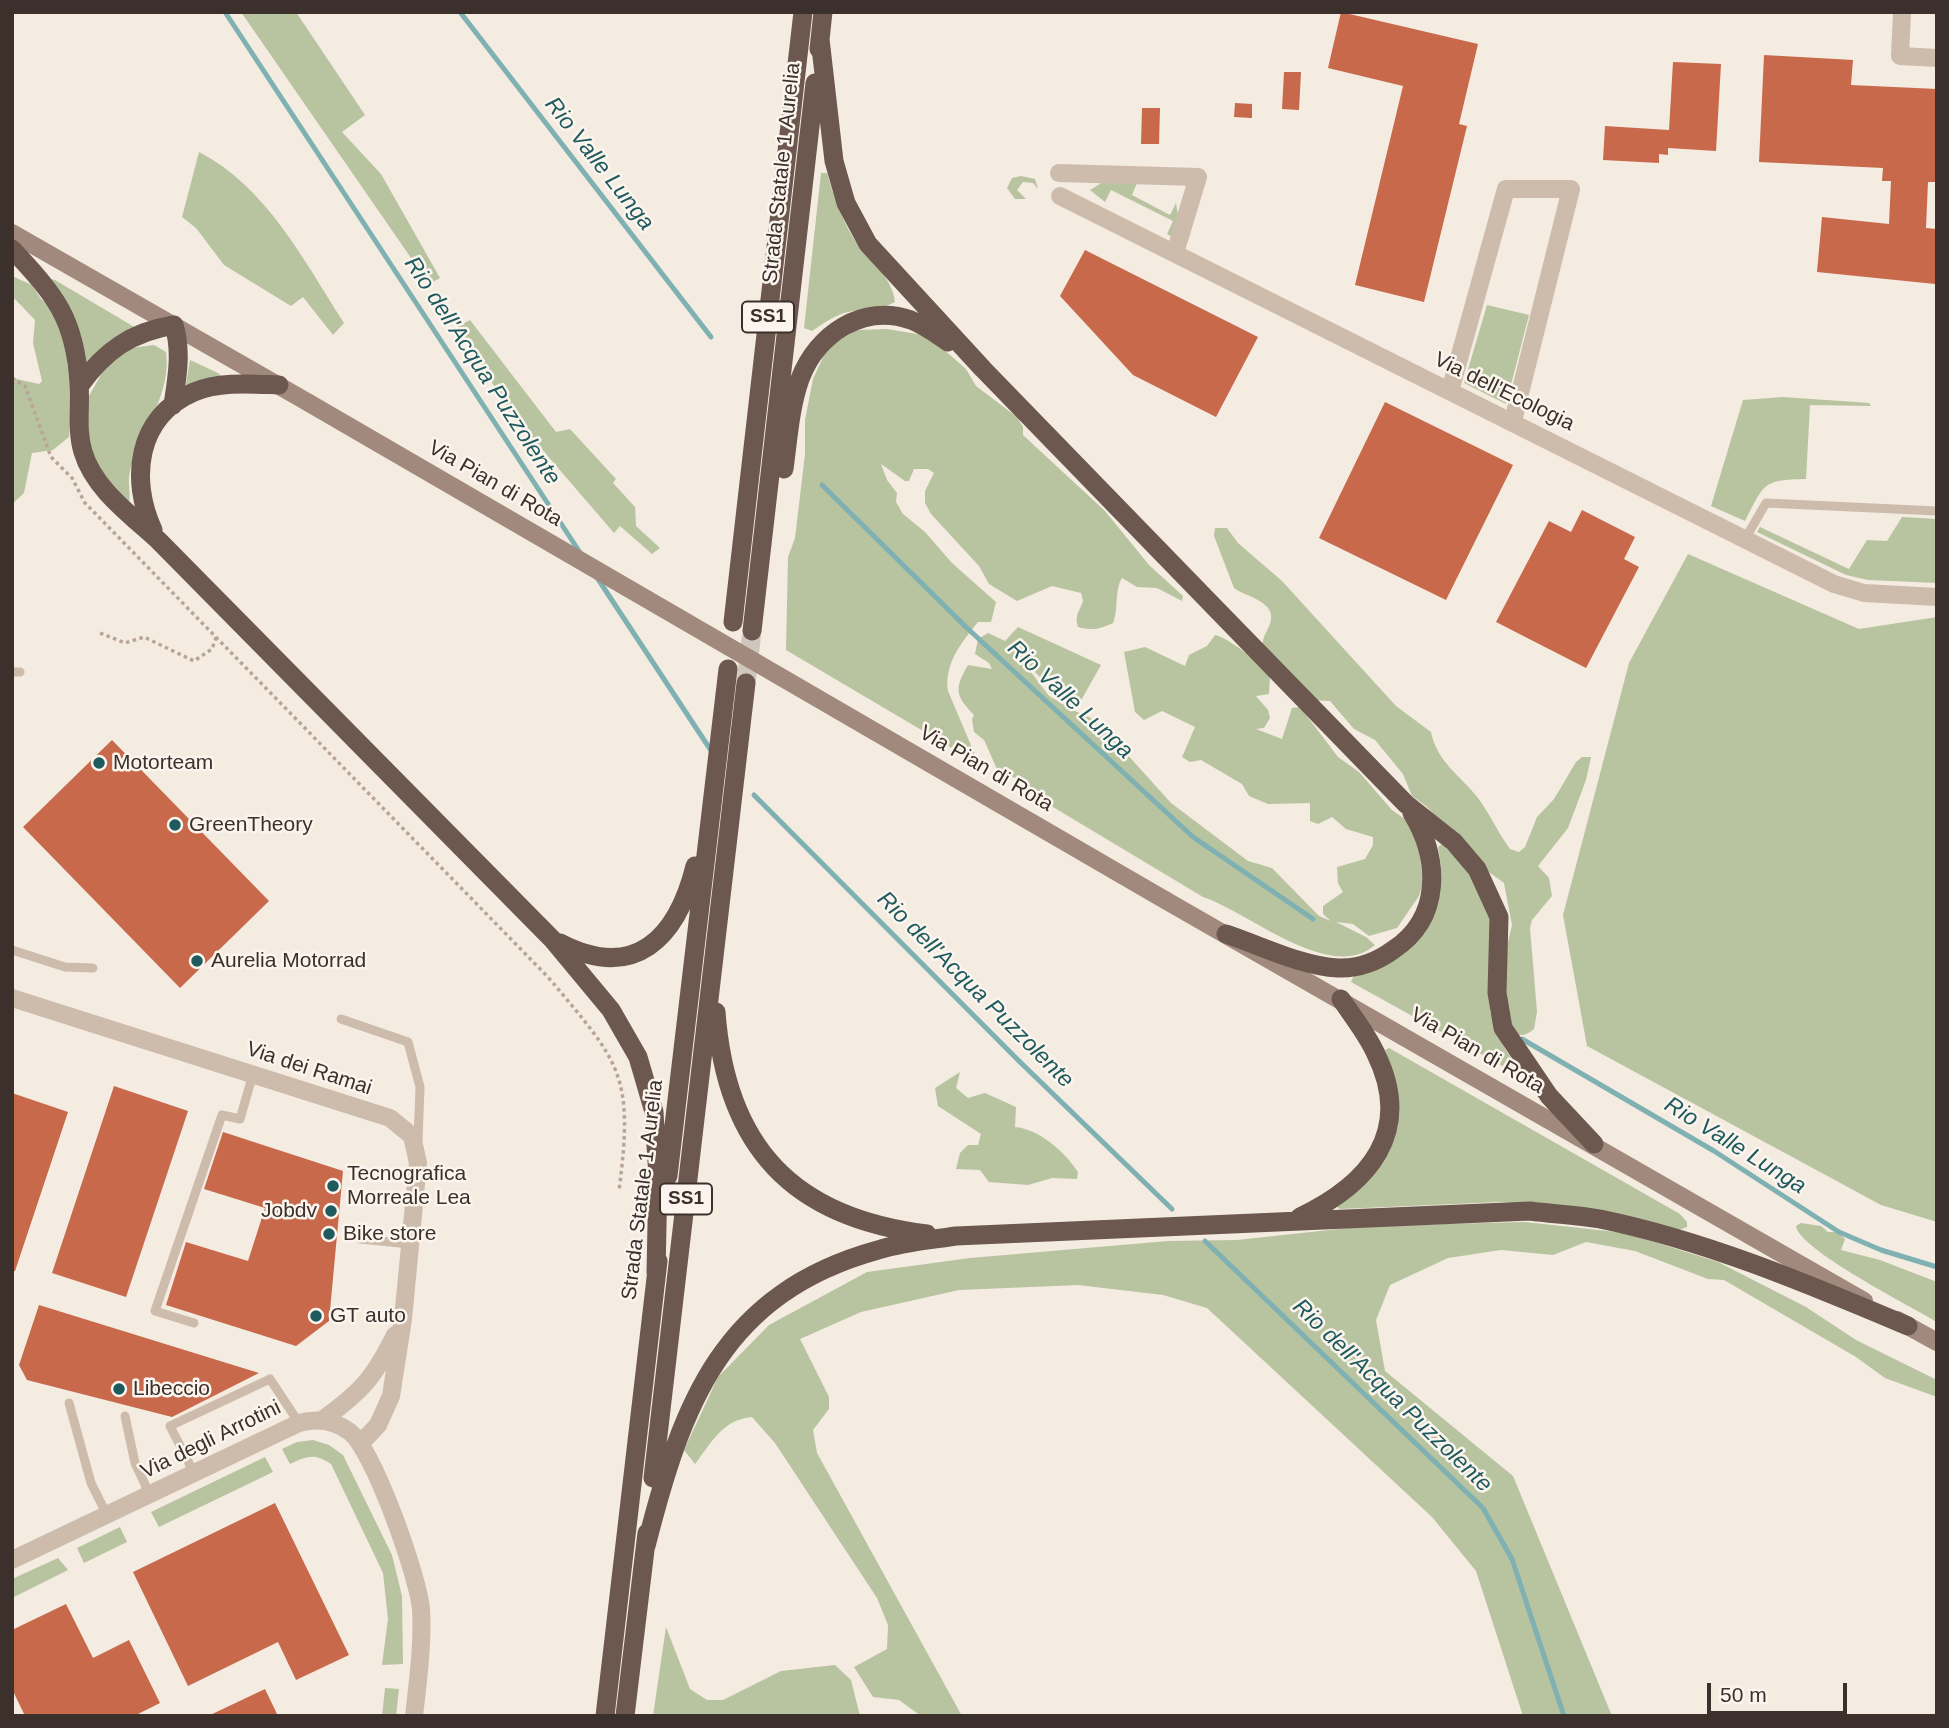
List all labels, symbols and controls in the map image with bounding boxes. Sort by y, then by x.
street label: Strada Statale 1 Aurelia [758,61,806,285]
water label: Rio Valle Lunga [538,92,660,236]
water label: Rio dell'Acqua Puzzolente [398,252,566,490]
road number: SS1 [742,302,794,332]
street label: Via dell'Ecologia [1430,347,1578,437]
street label: Via Pian di Rota [424,436,566,532]
water label: Rio Valle Lunga [1002,635,1138,765]
street label: Via Pian di Rota [915,721,1057,817]
place label: Motorteam [113,750,213,776]
marker: Motorteam [91,755,107,771]
place label: GreenTheory [189,812,313,838]
marker: GreenTheory [167,817,183,833]
water label: Rio dell'Acqua Puzzolente [871,886,1079,1094]
place label: Aurelia Motorrad [211,948,366,974]
marker: Aurelia Motorrad [189,953,205,969]
street label: Via Pian di Rota [1406,1003,1548,1099]
street label: Via dei Ramai [243,1037,375,1101]
street label: Strada Statale 1 Aurelia [617,1078,669,1302]
water label: Rio Valle Lunga [1659,1091,1811,1201]
place label: Tecnografica Morreale Lea [347,1161,471,1211]
marker: Tecnografica Morreale Lea [325,1178,341,1194]
road number: SS1 [660,1184,712,1214]
place label: Jobdv [261,1198,317,1224]
marker: Jobdv [323,1203,339,1219]
place label: Bike store [343,1221,436,1247]
marker: Bike store [321,1226,337,1242]
water label: Rio dell'Acqua Puzzolente [1287,1294,1497,1498]
place label: GT auto [330,1303,406,1329]
marker: GT auto [308,1308,324,1324]
place label: Libeccio [133,1376,210,1402]
marker: Libeccio [111,1381,127,1397]
street label: Via degli Arrotini [137,1395,285,1485]
scale bar [1711,1668,1851,1712]
text: 50 m [1720,1683,1767,1706]

